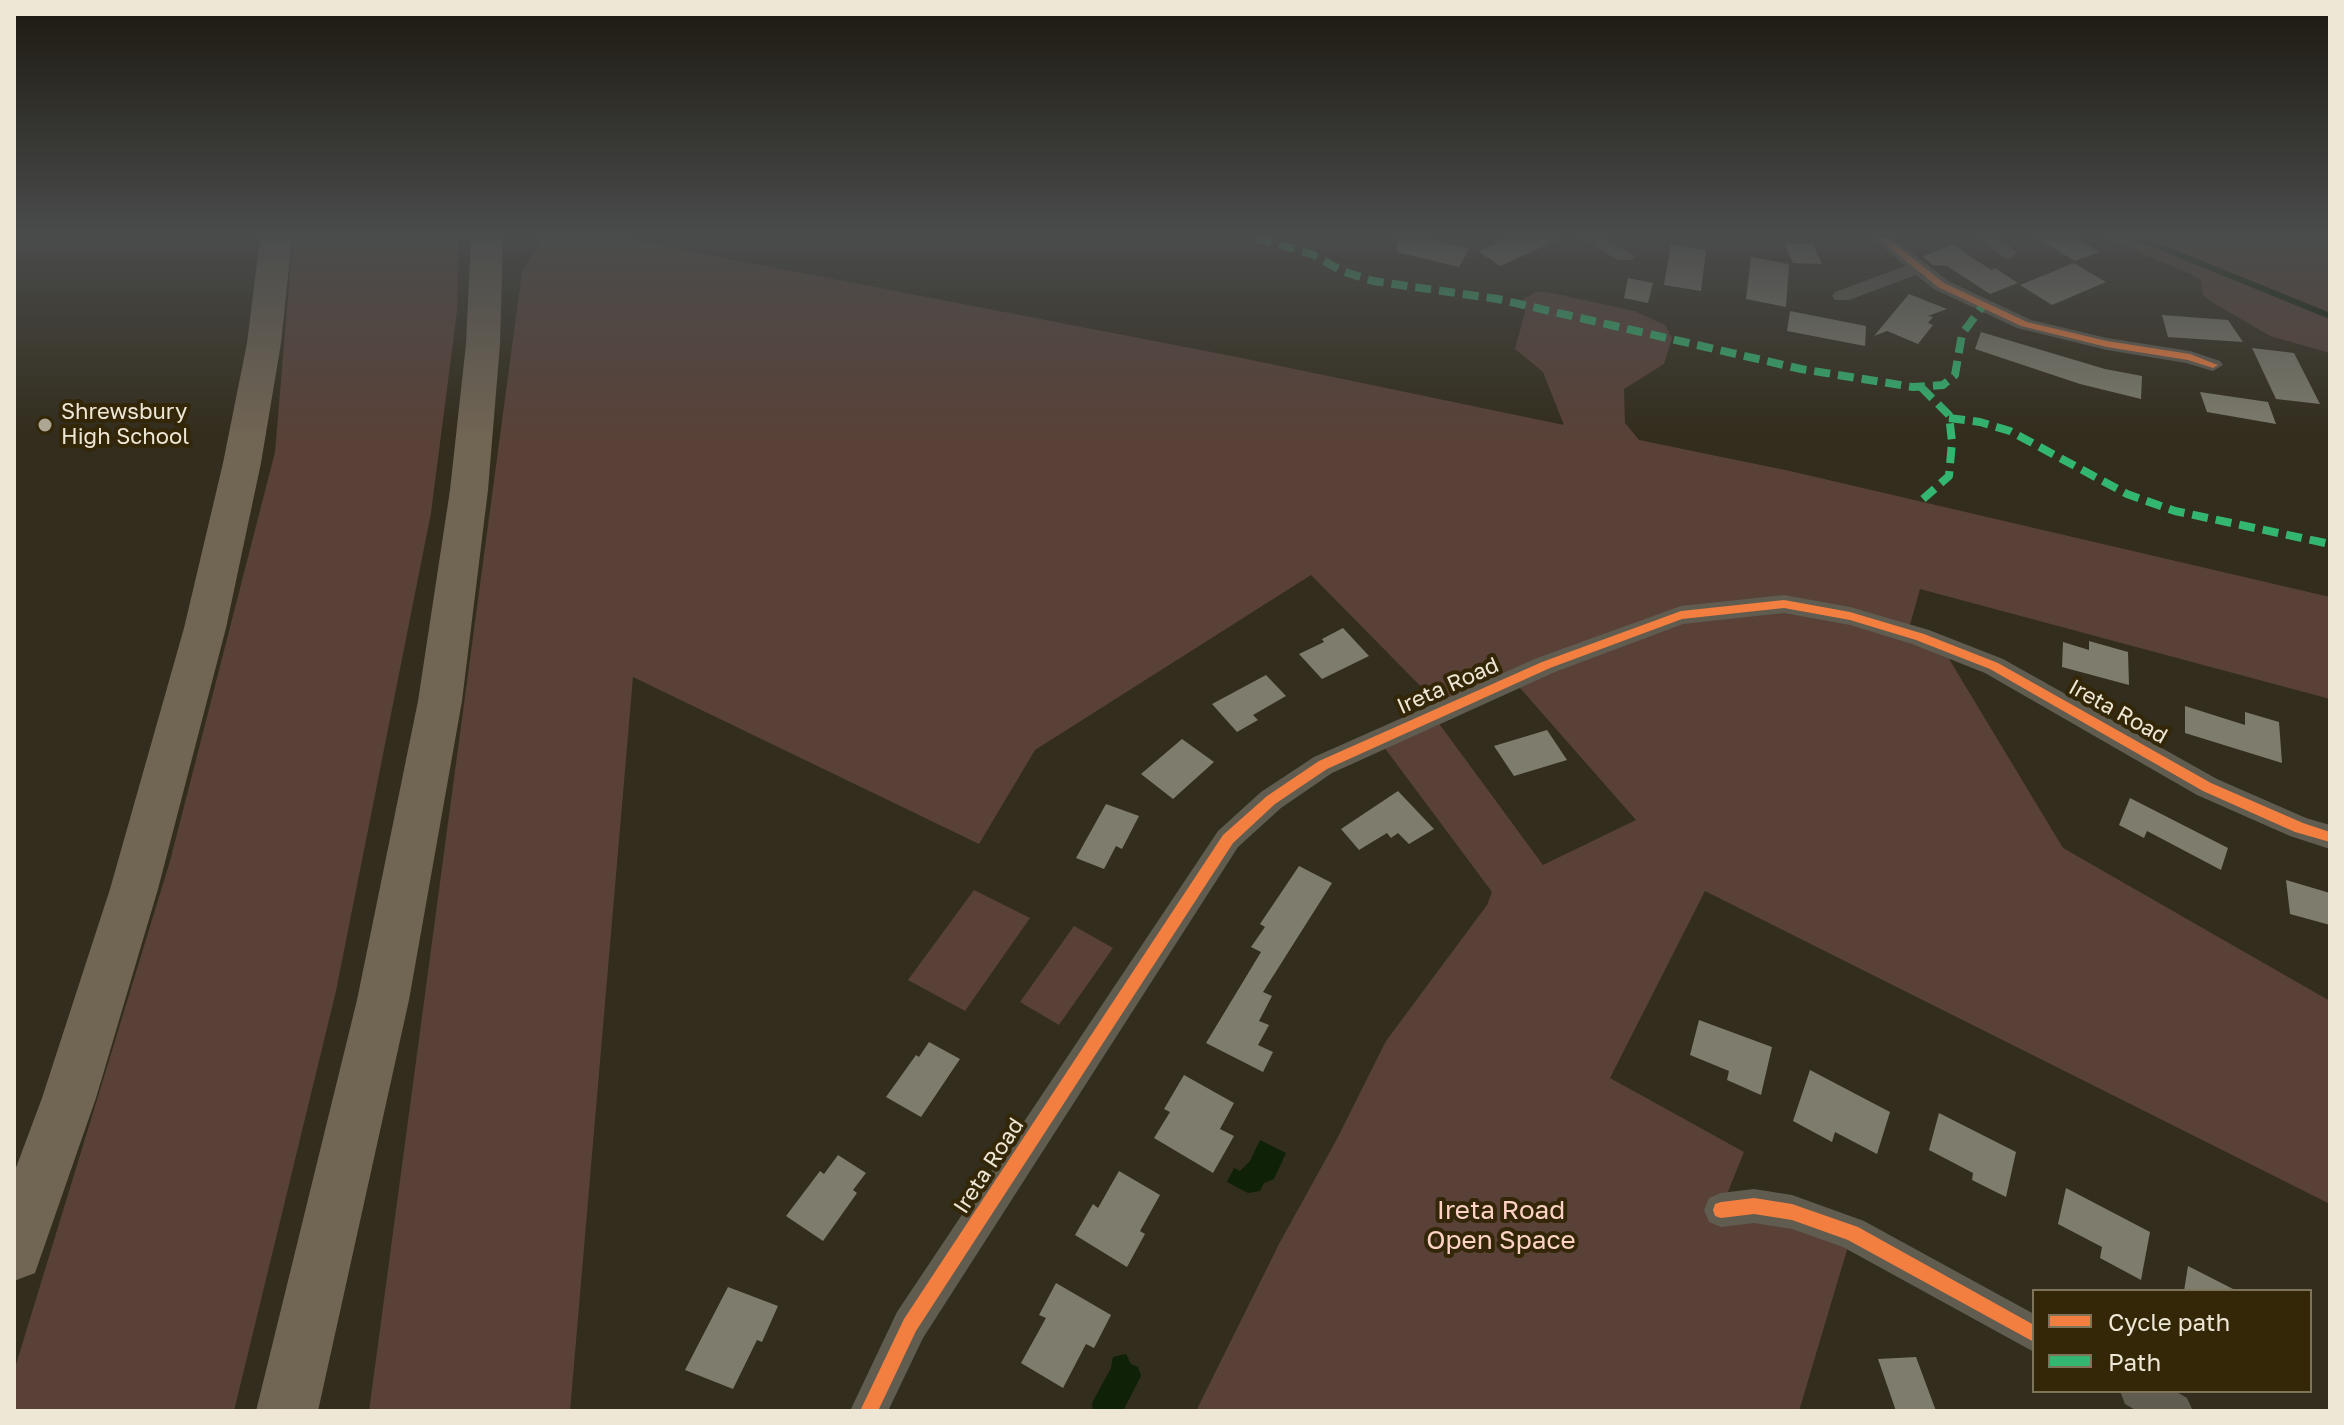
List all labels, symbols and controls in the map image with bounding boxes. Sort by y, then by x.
place label: Shrewsbury High School [61,399,189,450]
marker: Shrewsbury High School [36,416,54,434]
street label: Ireta Road [1393,652,1503,720]
street label: Ireta Road [2064,674,2172,750]
street label: Ireta Road [948,1113,1030,1219]
park label: Ireta Road Open Space [1426,1195,1576,1256]
legend [2032,1289,2312,1393]
text: Cycle path [2108,1307,2230,1336]
text: Path [2108,1347,2161,1376]

